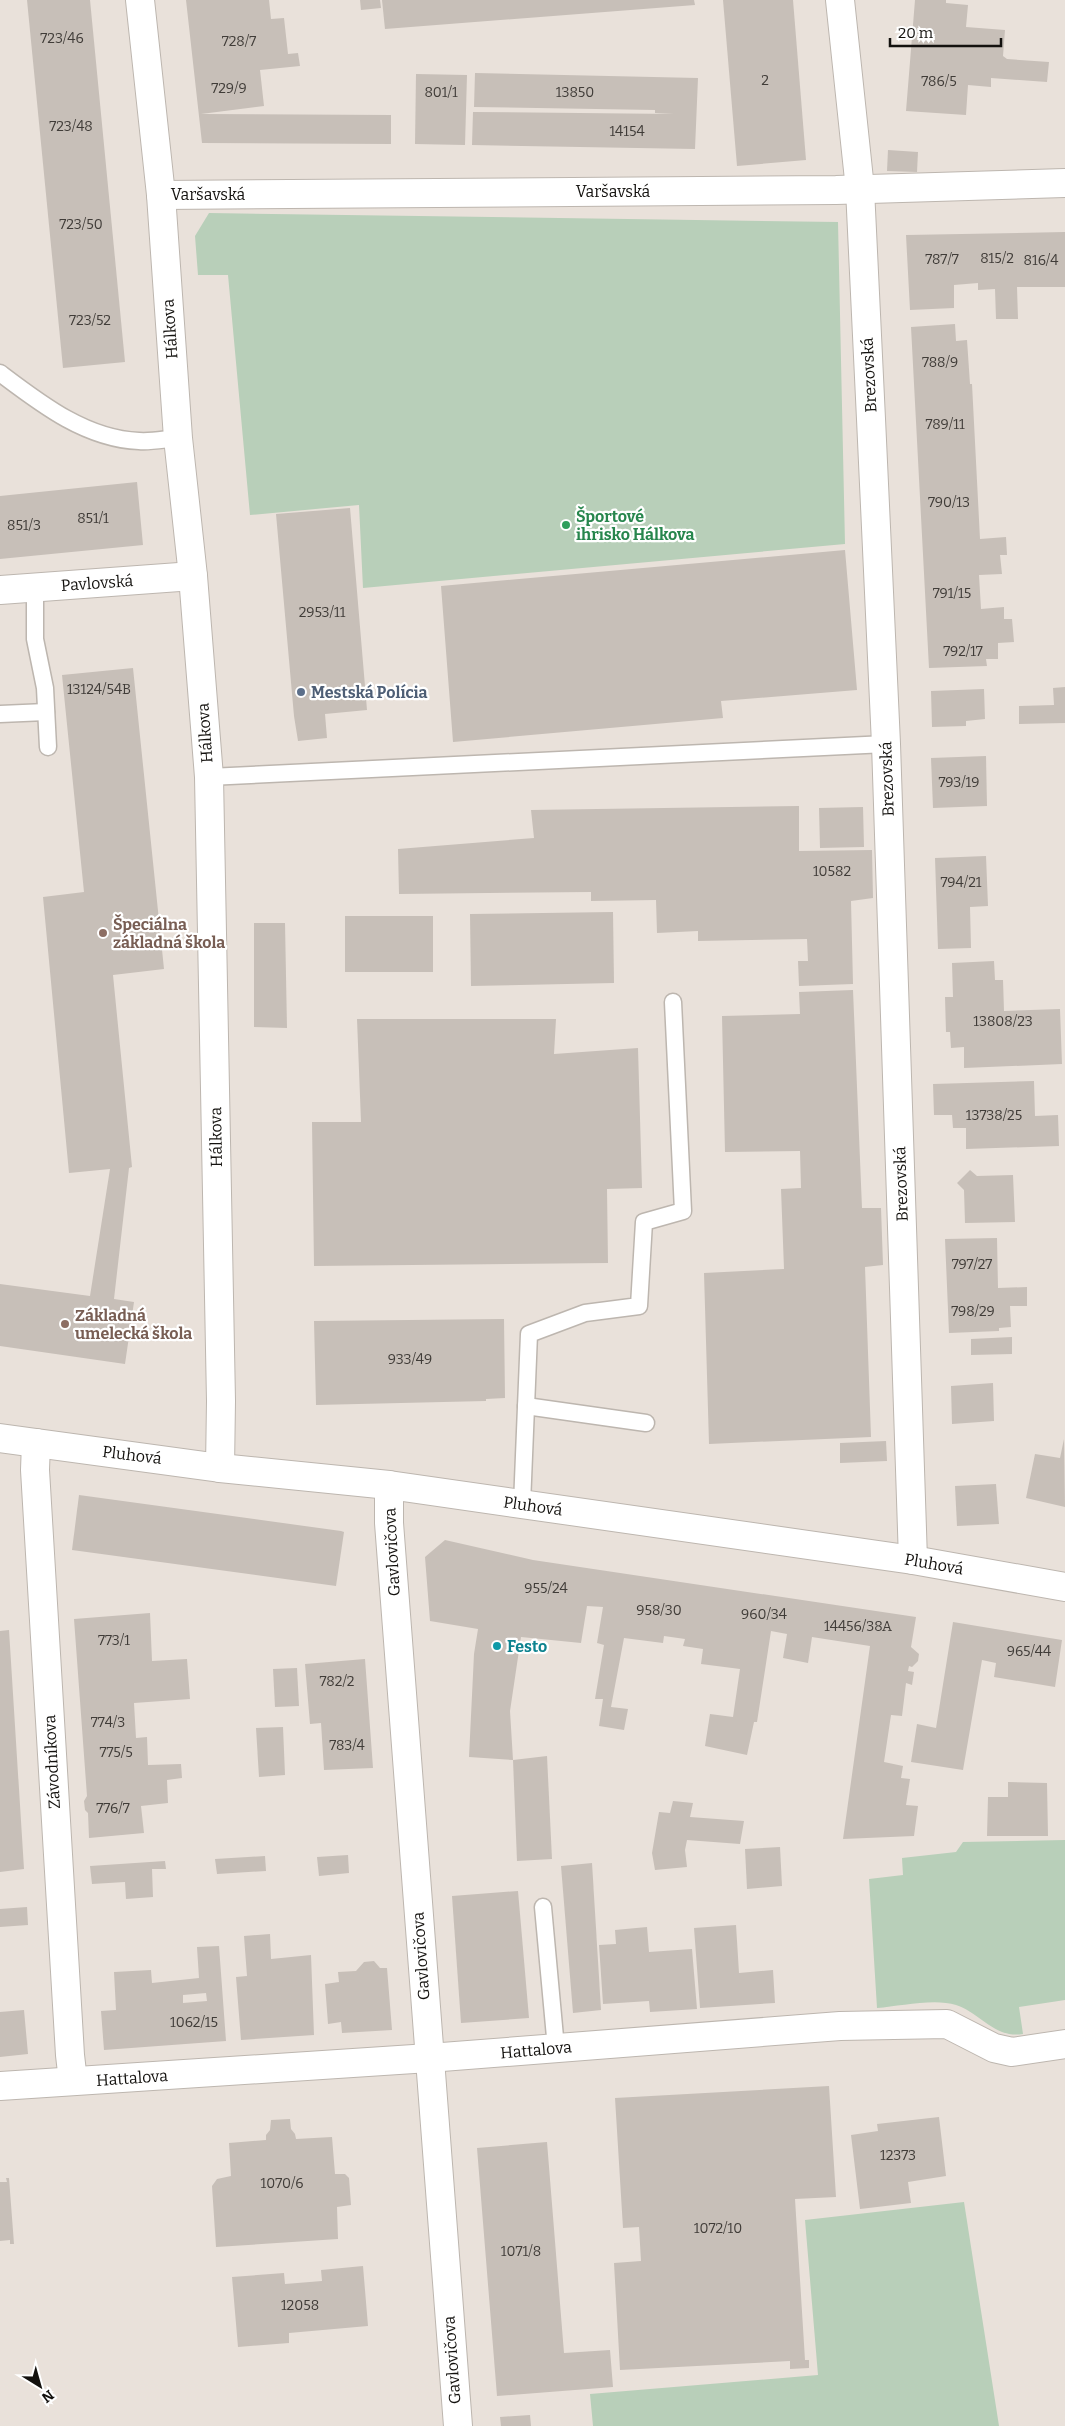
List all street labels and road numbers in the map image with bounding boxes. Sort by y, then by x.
street label: Varšavská [576,182,651,201]
street label: Varšavská [171,185,246,204]
street label: Hálkova [158,298,182,360]
street label: Brezovská [858,337,880,413]
street label: Pavlovská [60,571,134,595]
street label: Hálkova [193,702,217,764]
street label: Brezovská [876,741,898,817]
street label: Hálkova [206,1107,226,1167]
street label: Brezovská [890,1146,912,1222]
street label: Pluhová [101,1442,163,1468]
street label: Pluhová [502,1492,564,1520]
street label: Gavlovičova [380,1507,404,1597]
street label: Pluhová [903,1549,965,1579]
street label: Závodníkova [40,1714,64,1810]
street label: Gavlovičova [408,1911,434,2001]
street label: Hattalova [499,2037,573,2063]
street label: Hattalova [96,2066,169,2090]
street label: Gavlovičova [439,2315,465,2405]

